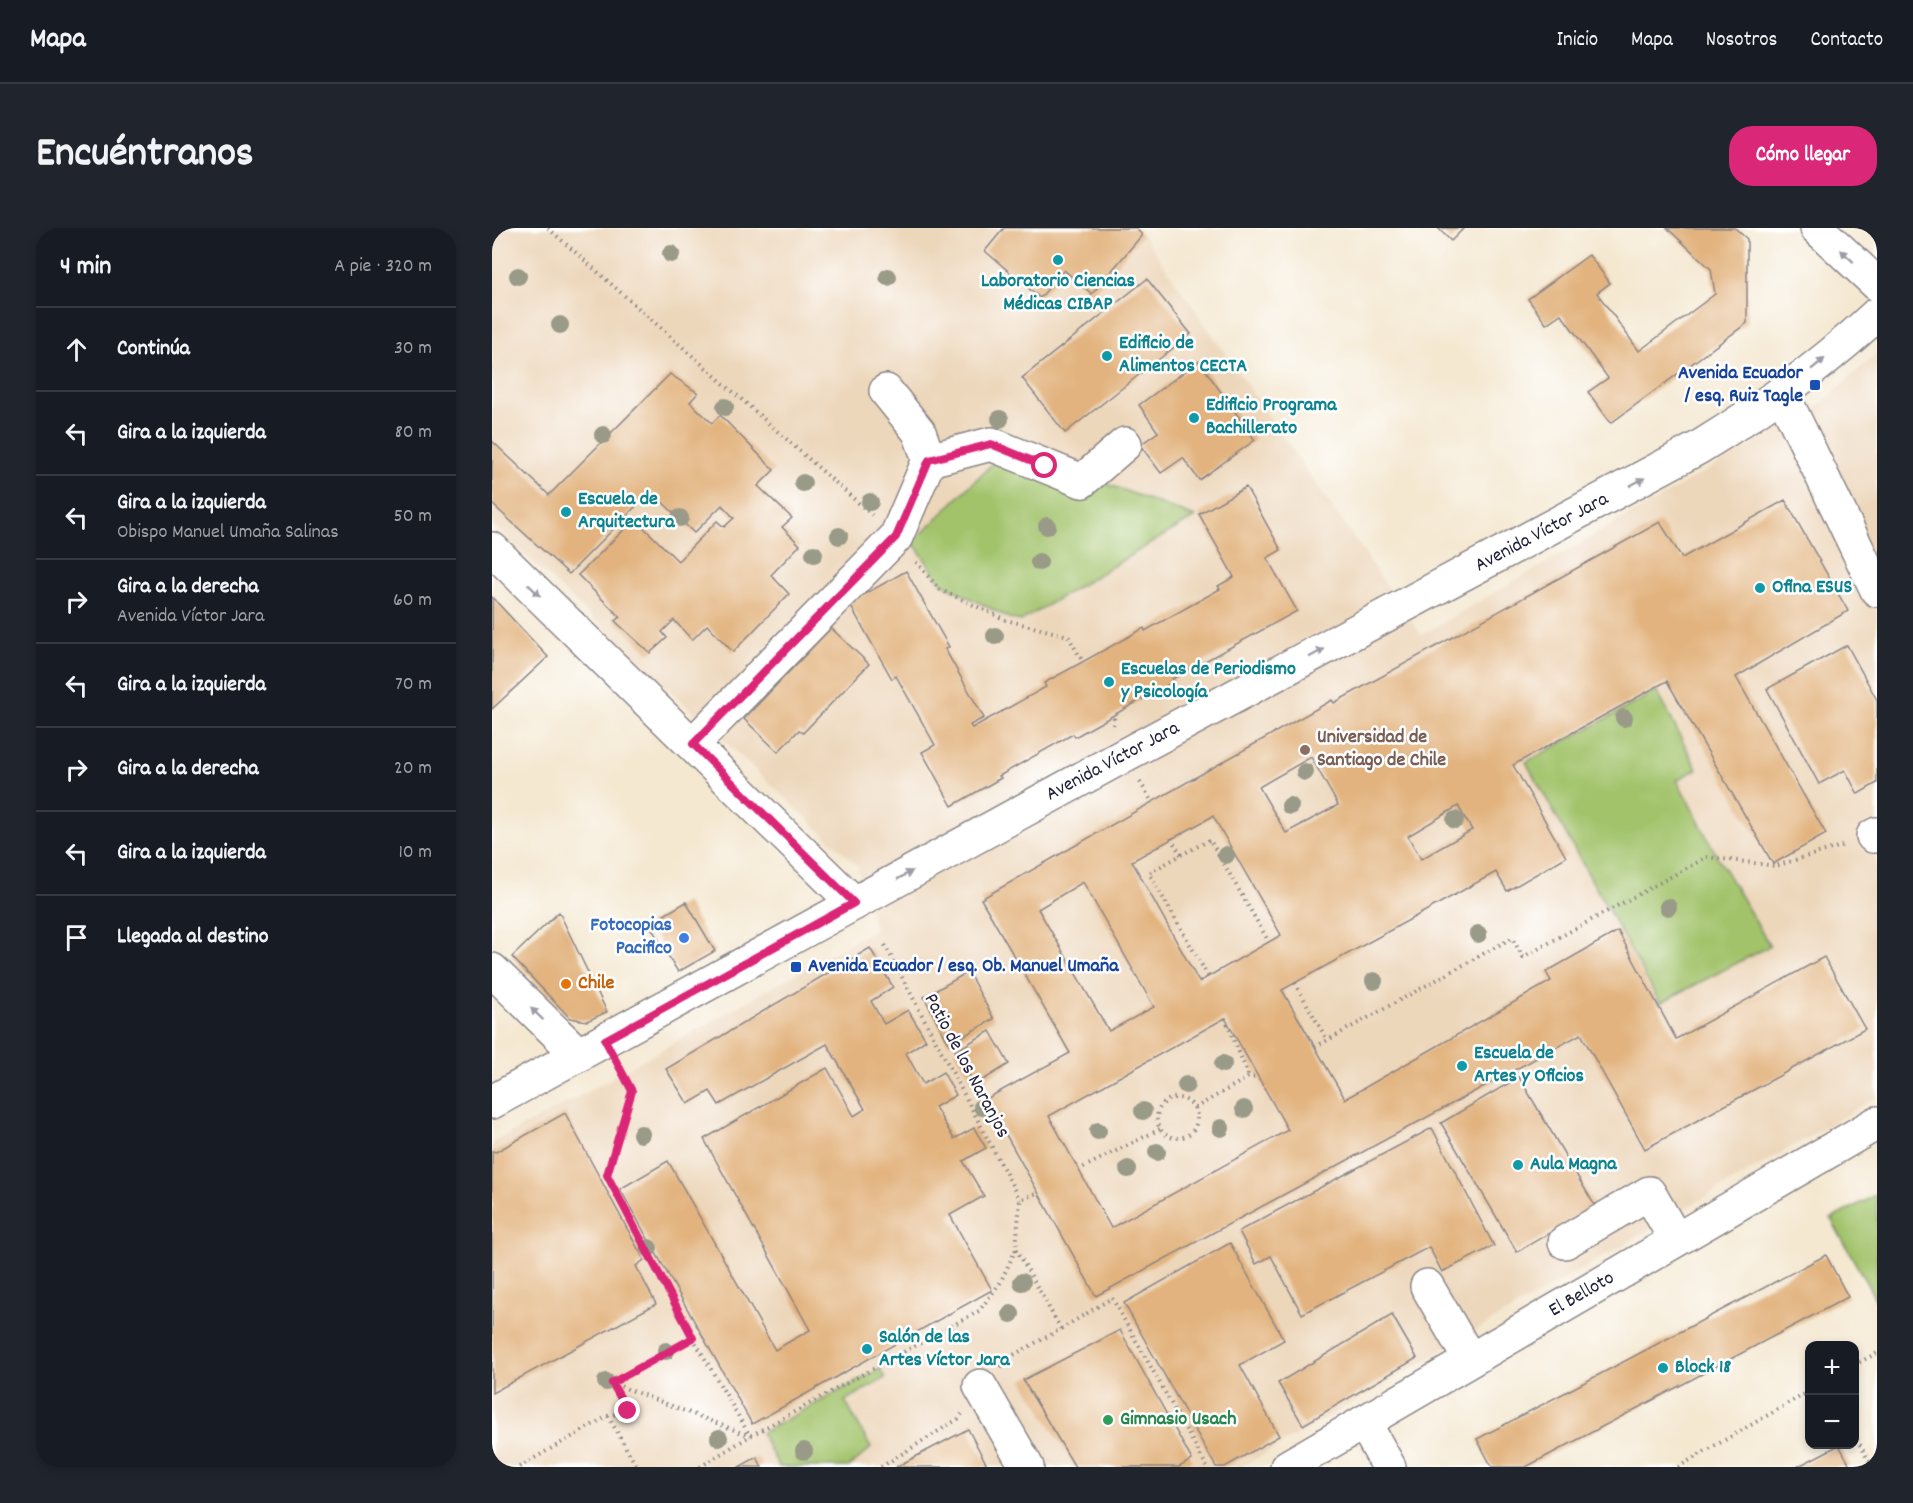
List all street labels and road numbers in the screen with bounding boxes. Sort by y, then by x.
street label: Avenida Víctor Jara [1470,486,1614,580]
street label: Avenida Víctor Jara [1041,715,1185,809]
street label: Patio de los Naranjos [916,989,1016,1143]
street label: El Belloto [1544,1265,1620,1325]

